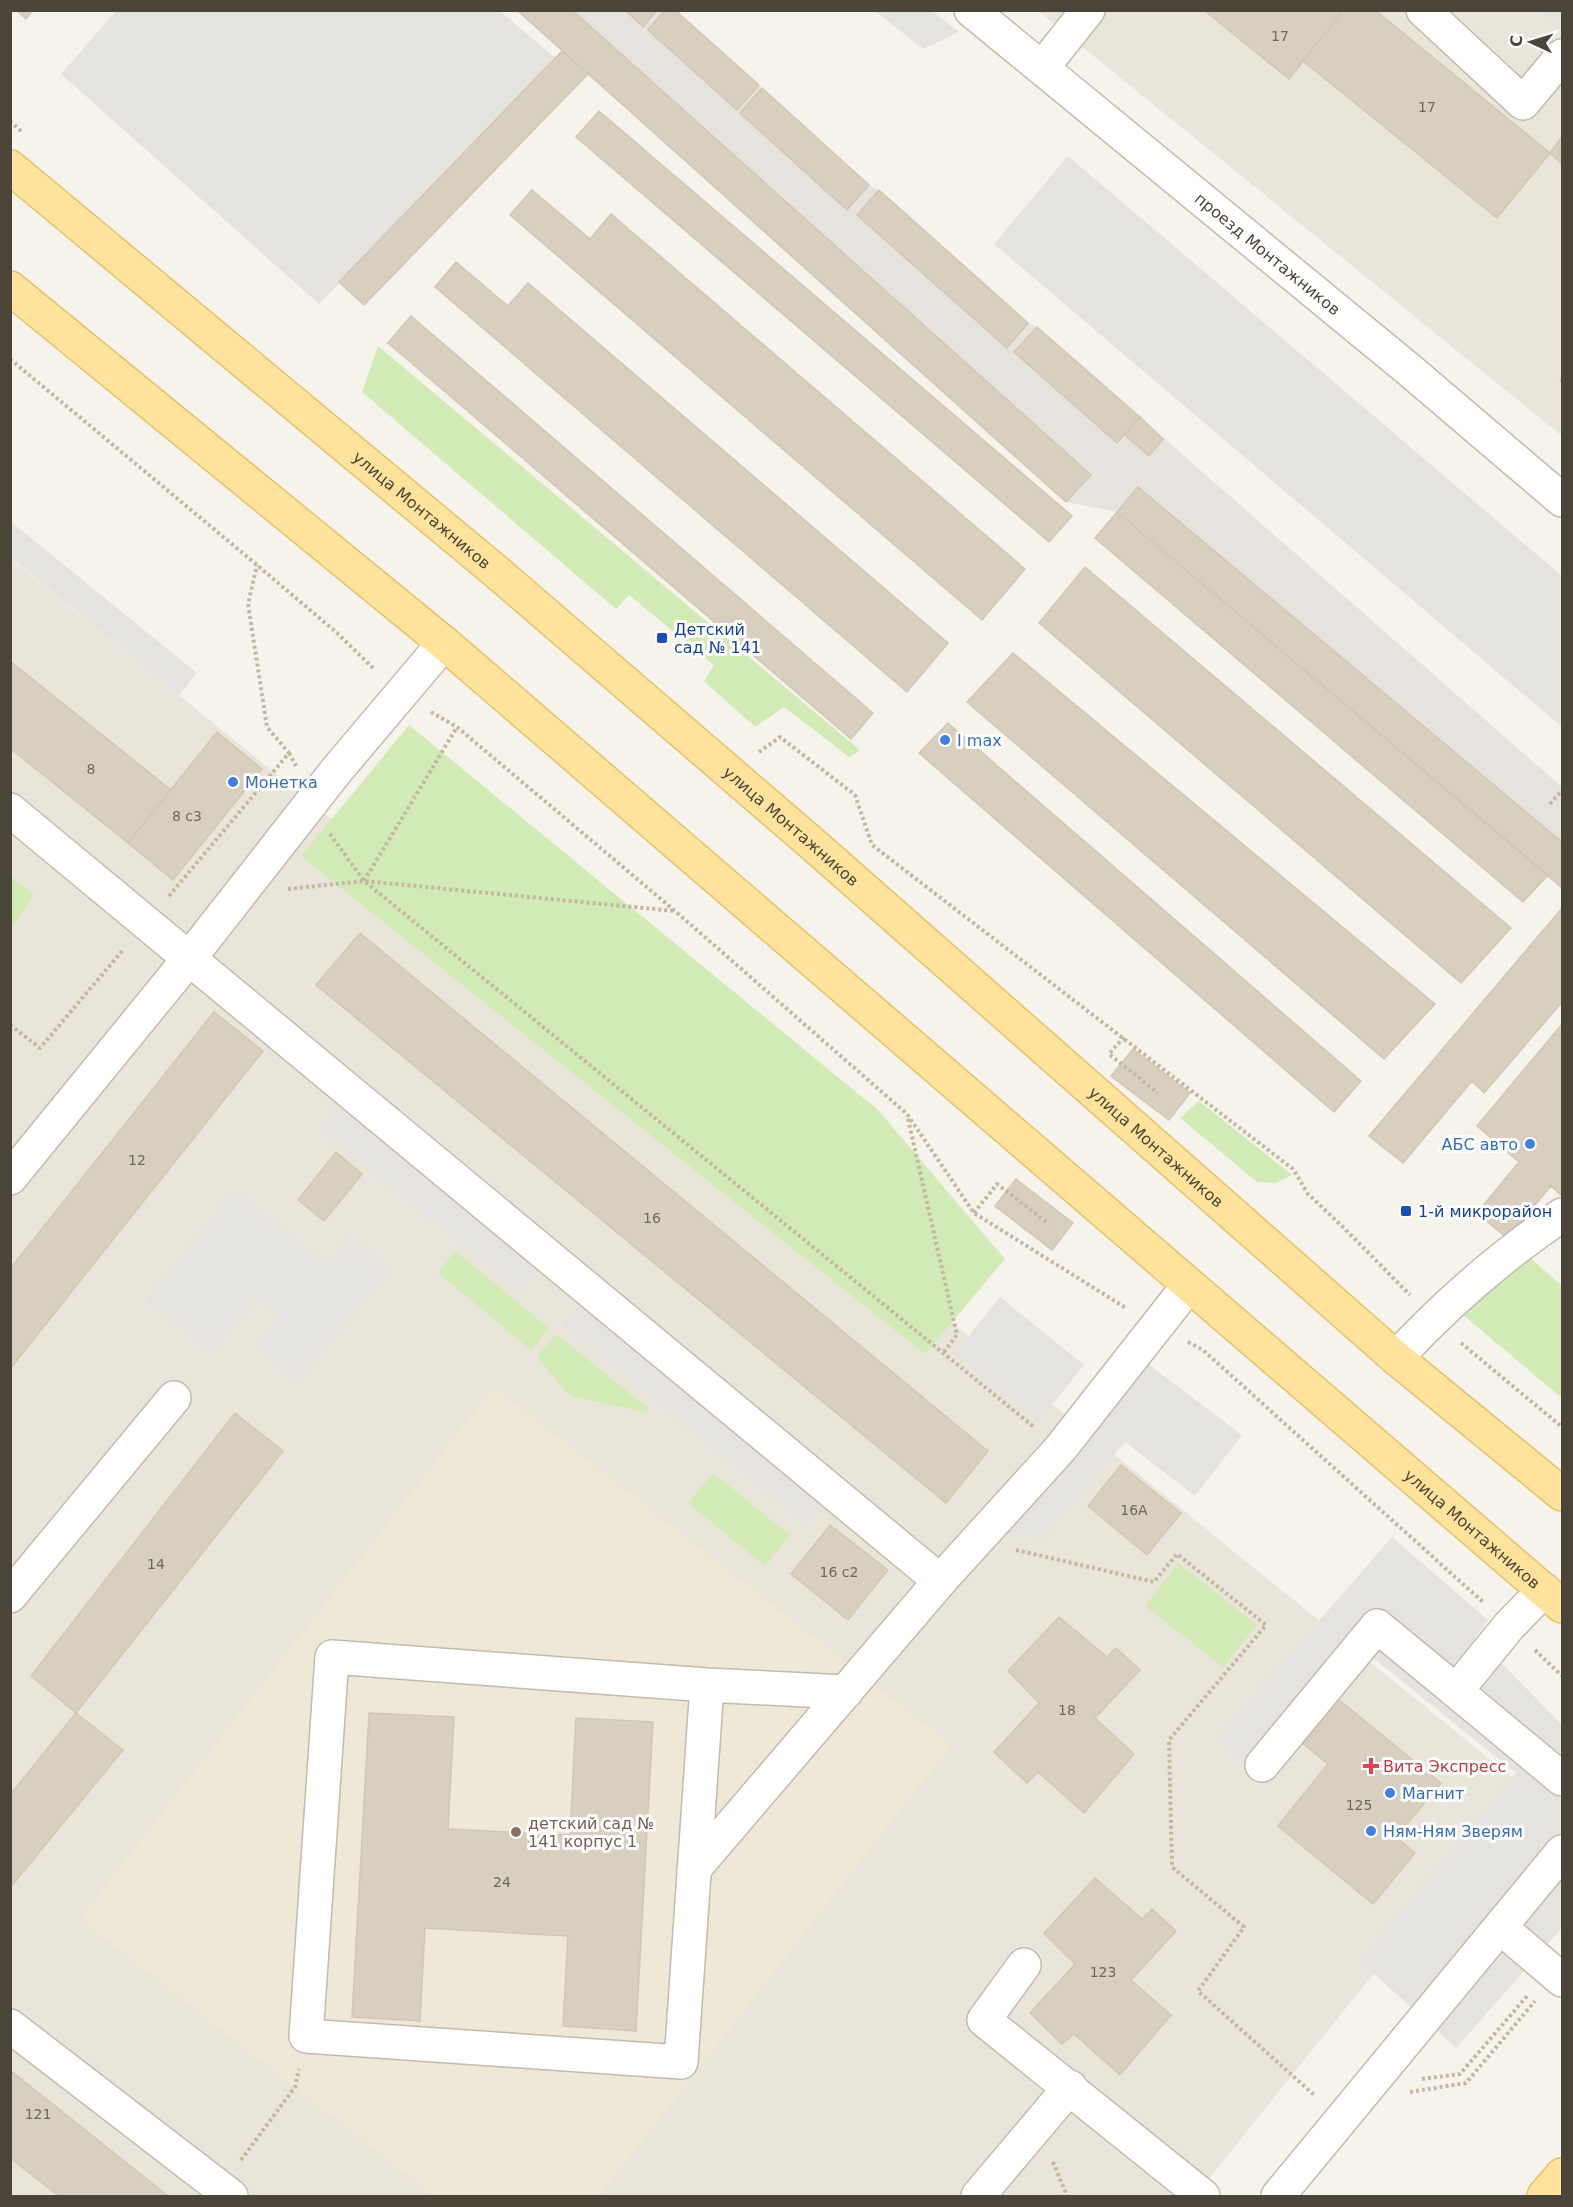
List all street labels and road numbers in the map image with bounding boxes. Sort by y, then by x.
street label: проезд Монтажников [1191,189,1344,319]
street label: улица Монтажников [349,448,494,573]
street label: улица Монтажников [719,762,863,890]
street label: улица Монтажников [1085,1083,1227,1212]
street label: улица Монтажников [1400,1465,1544,1593]

